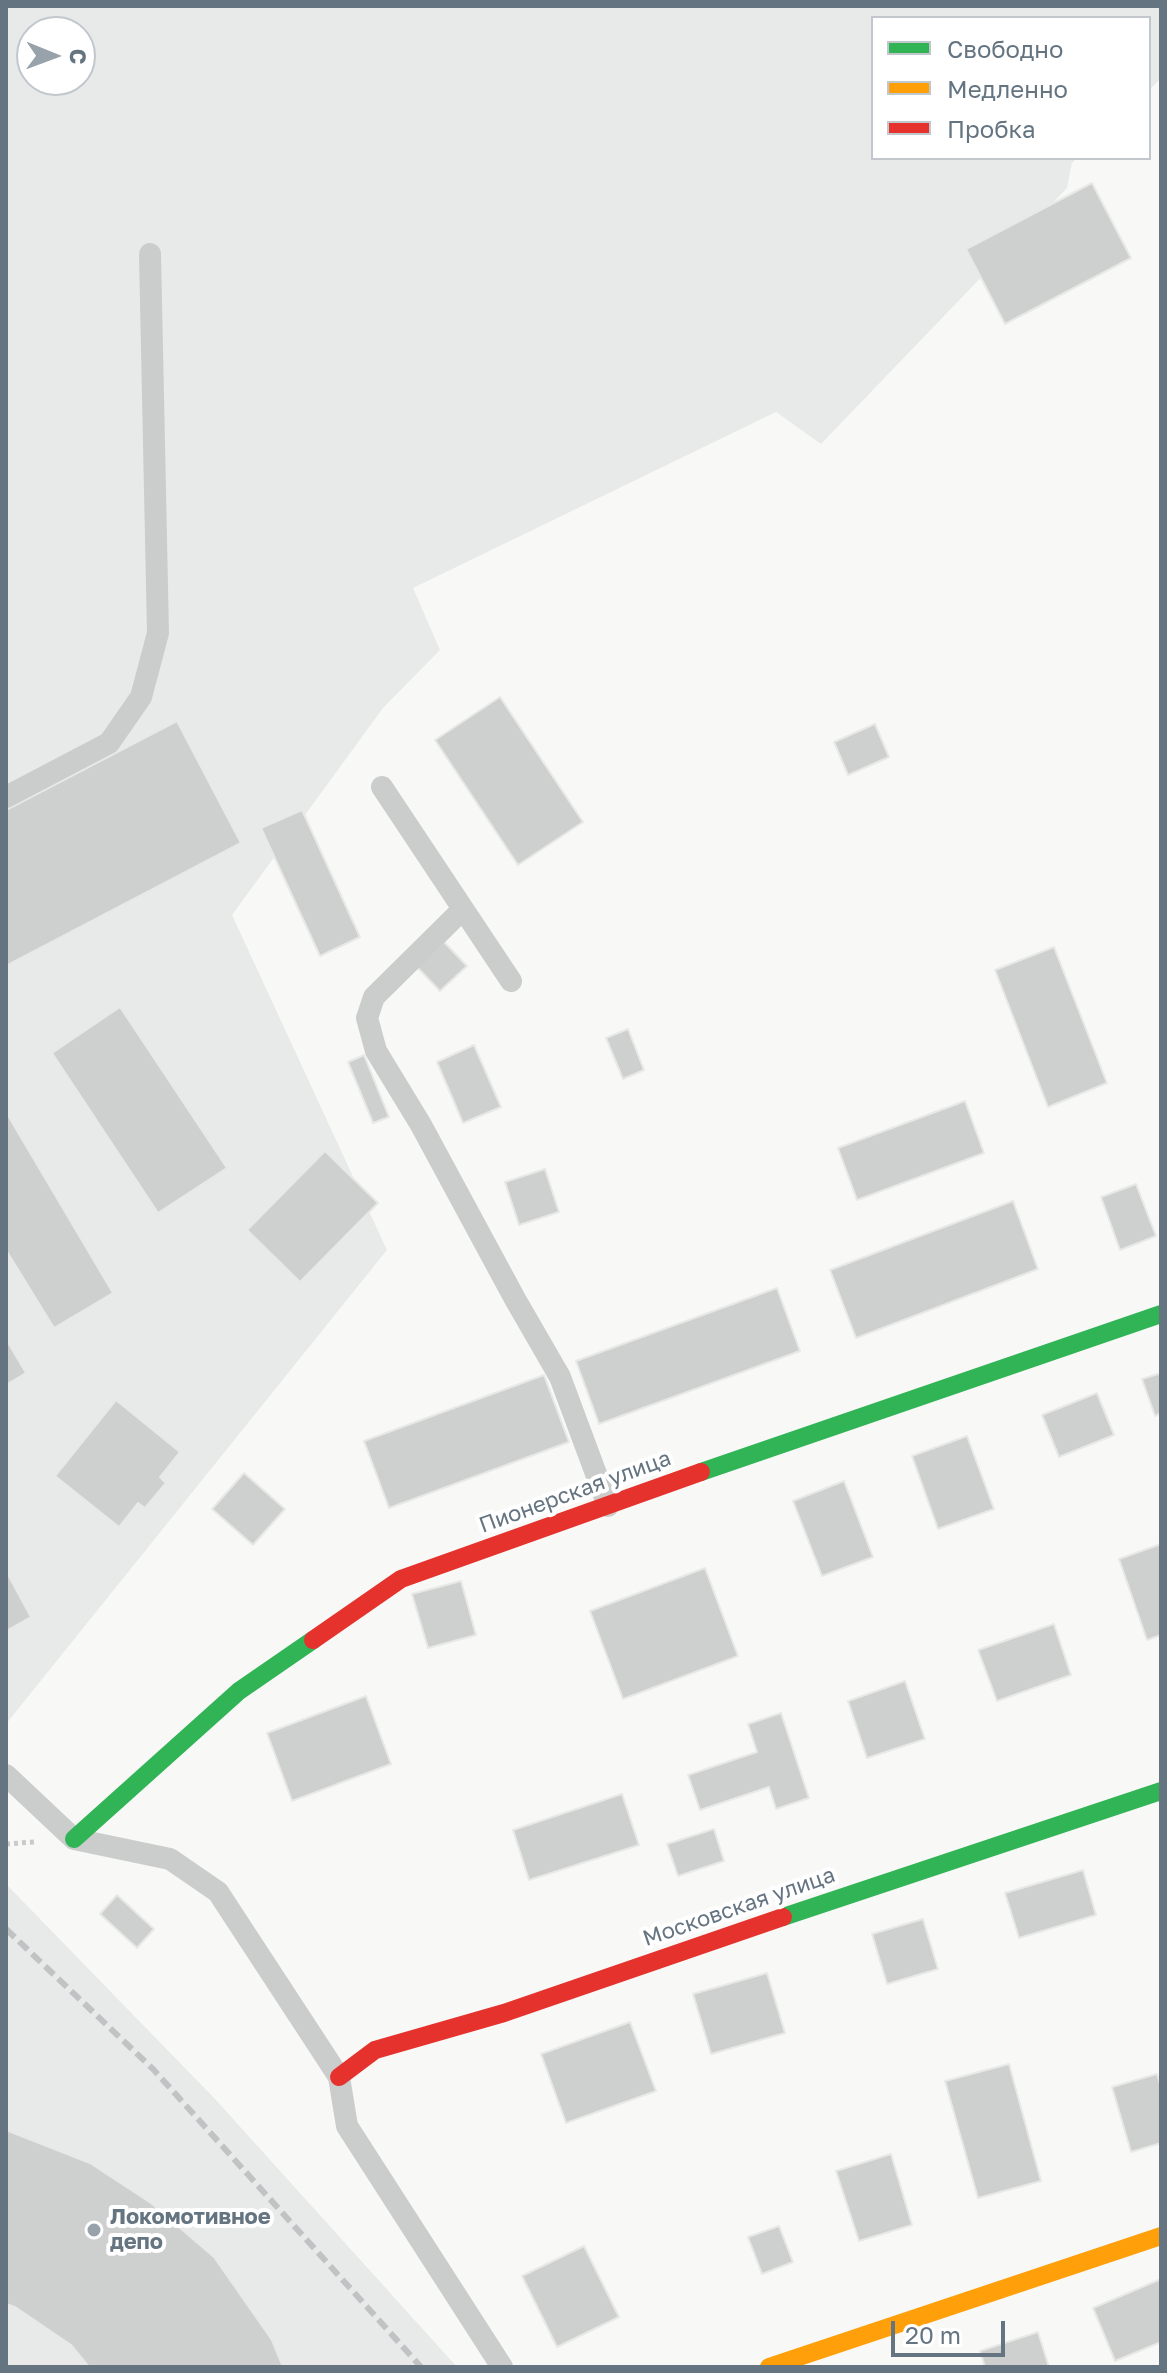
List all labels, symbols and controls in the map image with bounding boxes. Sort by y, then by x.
north arrow [16,16,96,96]
legend [871,16,1151,160]
text: Свободно [947,34,1063,63]
text: С [65,48,92,64]
text: Медленно [947,74,1068,103]
text: Пробка [947,114,1036,143]
street label: Пионерская улица [475,1445,675,1539]
street label: Московская улица [640,1862,838,1952]
place label: Локомотивное депо [110,2204,271,2256]
marker: Локомотивное депо [85,2221,103,2239]
scale bar [895,2305,1009,2355]
text: 20 m [905,2320,961,2349]

